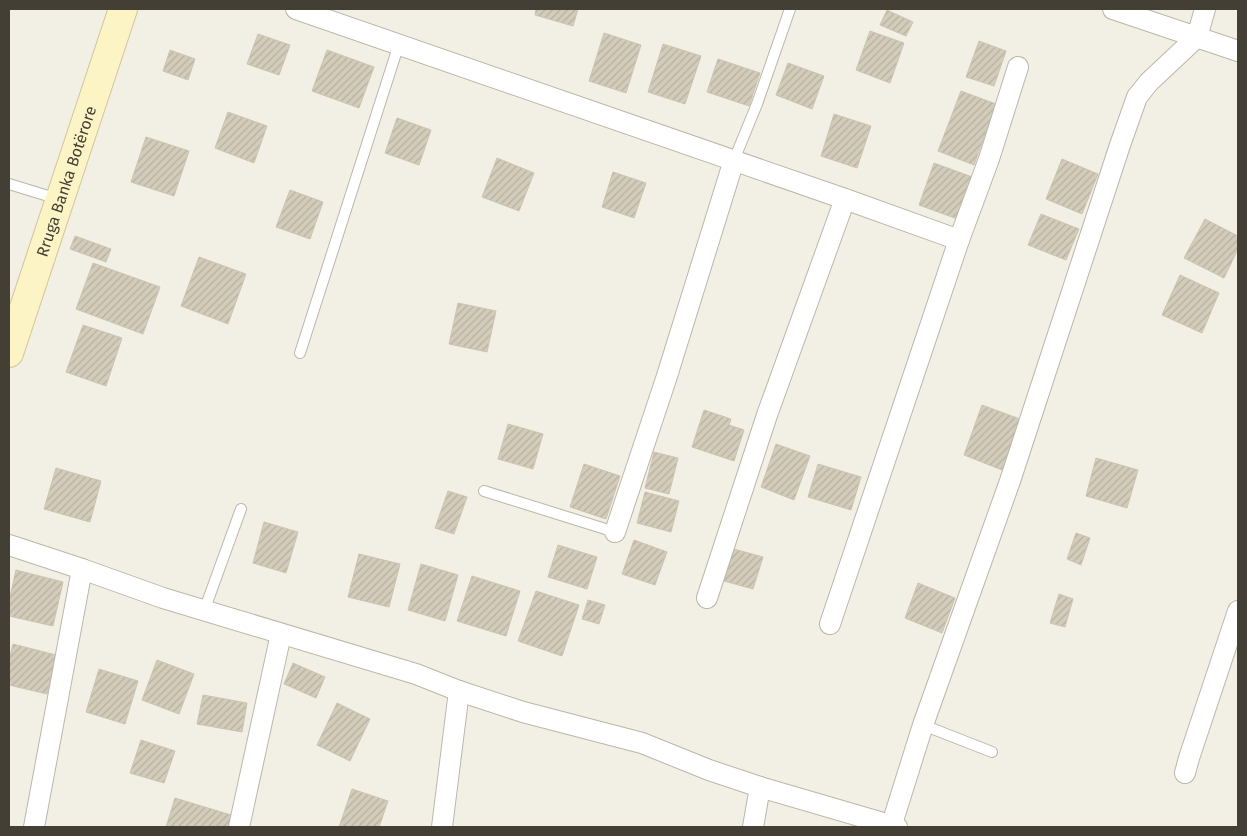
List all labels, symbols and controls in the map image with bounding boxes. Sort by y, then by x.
street label: Rruga Banka Botërore [33,103,100,259]

